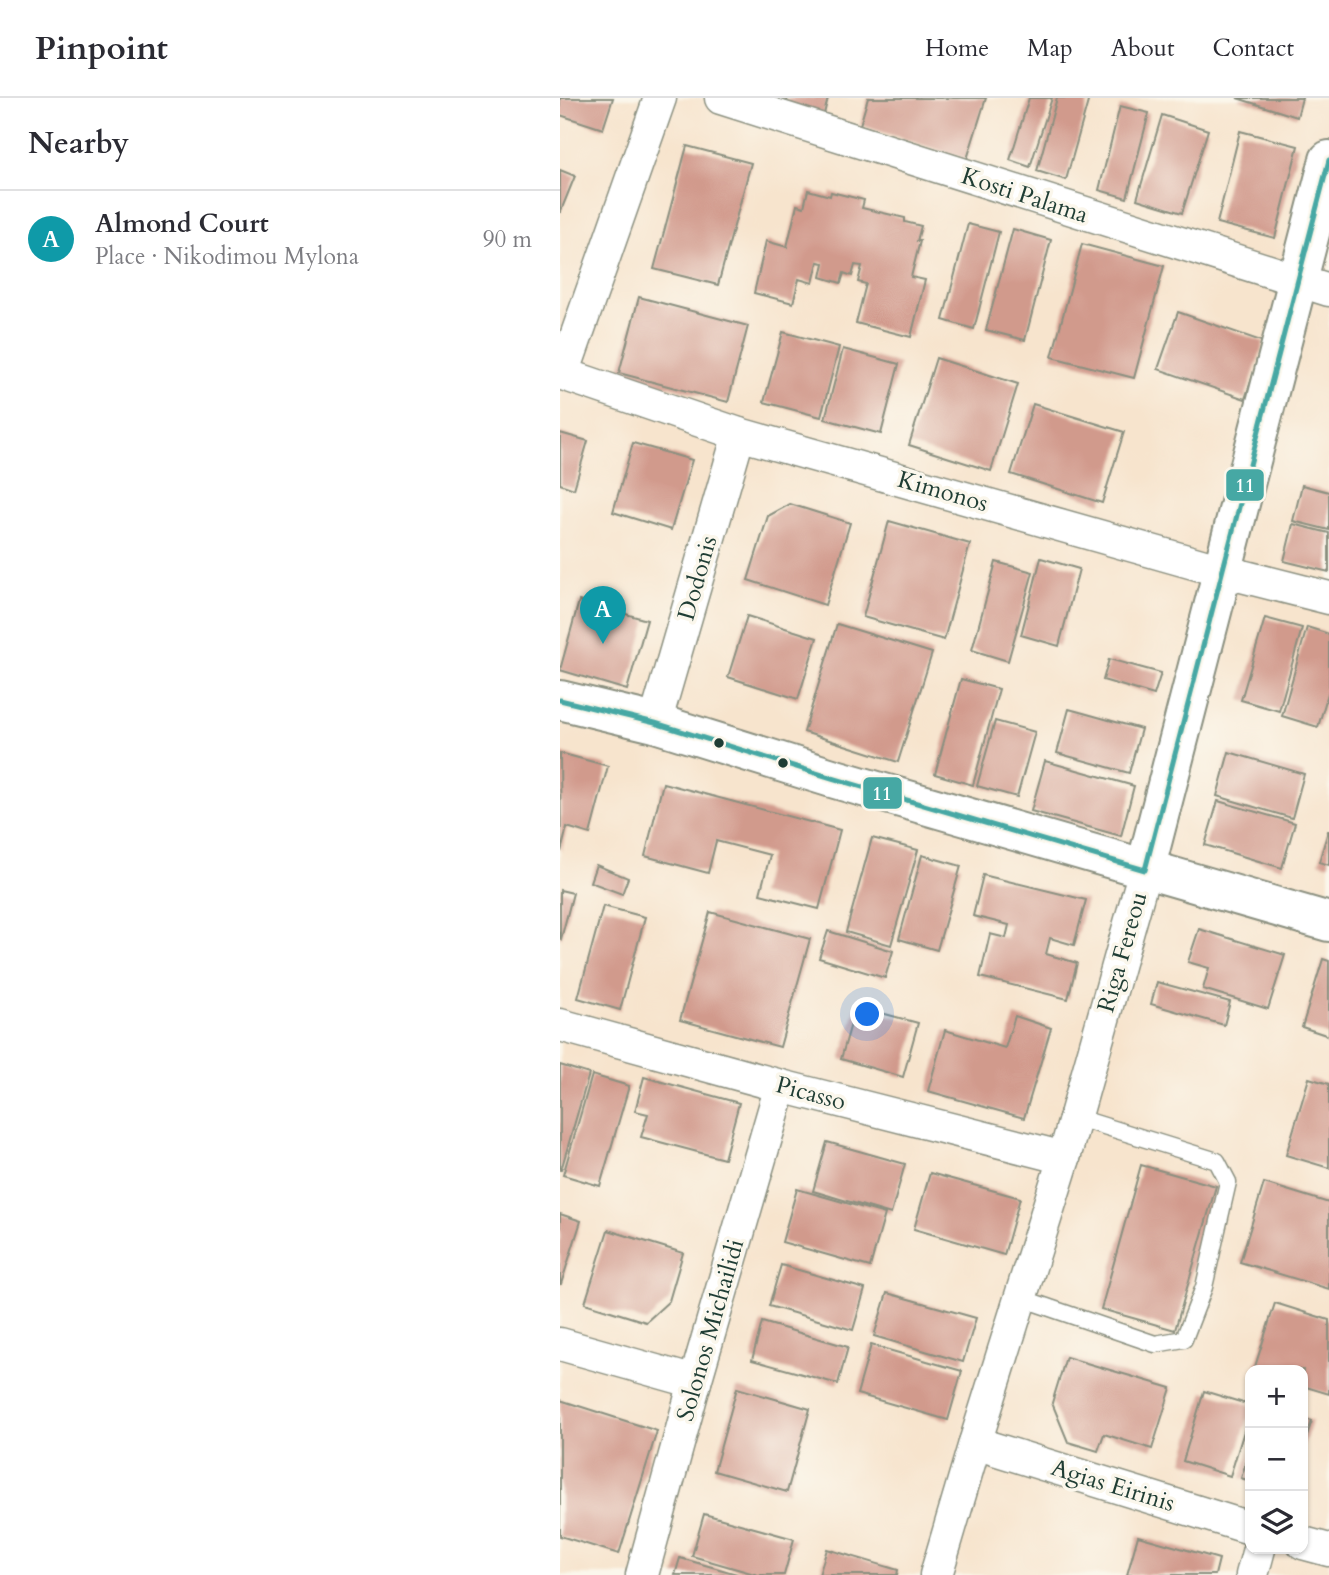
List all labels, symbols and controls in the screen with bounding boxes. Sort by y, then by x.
text: Pinpoint [35,26,168,71]
text: Home [925,32,989,65]
text: Map [1027,32,1073,65]
text: About [1111,32,1175,65]
text: Contact [1213,32,1294,65]
text: Nearby [28,123,129,164]
street label: Kosti Palama [957,159,1093,232]
text: Almond Court [95,206,269,241]
text: A [42,224,60,255]
text: 90 m [483,224,532,255]
text: Place · Nikodimou Mylona [95,241,359,272]
street label: Kimonos [894,463,992,520]
line badge: 11 [1225,468,1265,502]
text: 11 [1235,473,1255,499]
street label: Dodonis [670,532,725,624]
pin: A [580,586,626,644]
unlabelled marker [712,736,726,750]
unlabelled marker [776,756,790,770]
line badge: 11 [862,776,903,810]
text: 11 [872,781,892,807]
street label: Riga Fereou [1090,888,1155,1016]
your location [850,997,884,1031]
street label: Picasso [772,1068,850,1119]
street label: Solonos Michailidi [669,1235,752,1425]
map controls [1245,1365,1308,1554]
button: + [1245,1365,1308,1428]
button: − [1245,1428,1308,1491]
street label: Agias Eirinis [1047,1451,1179,1520]
button: layers [1245,1491,1308,1554]

